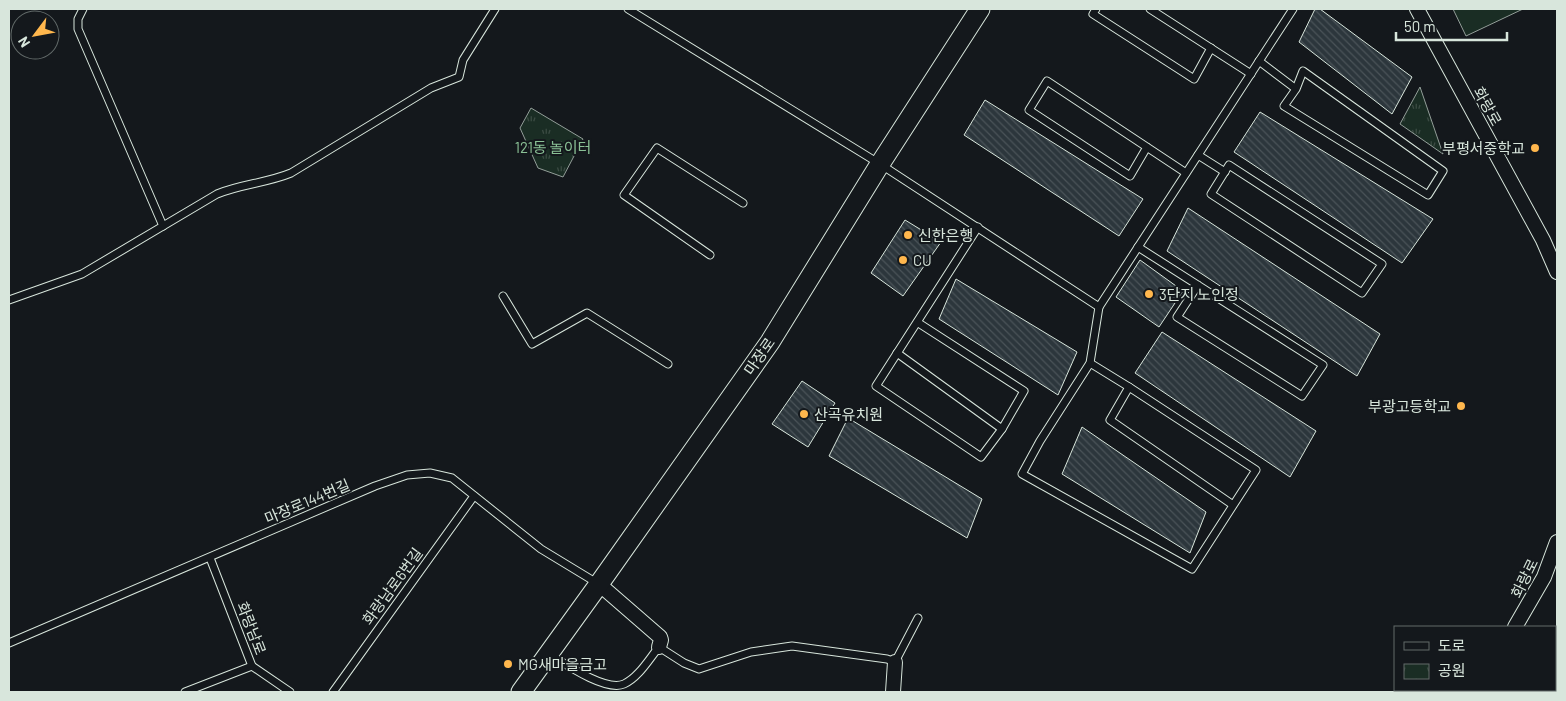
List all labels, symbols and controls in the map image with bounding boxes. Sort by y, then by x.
north arrow [10,10,60,60]
scale bar [1396,10,1507,42]
text: 50 m [1404,17,1436,35]
text: N [14,34,33,51]
street label: 화랑로 [1470,84,1506,128]
park label: 121동 놀이터 [515,138,591,156]
place label: 부평서중학교 [1442,139,1525,157]
marker: 부평서중학교 [1529,142,1541,154]
place label: 신한은행 [918,226,973,244]
marker: 신한은행 [902,229,914,241]
place label: CU [913,251,932,269]
marker: CU [897,254,909,266]
place label: 3단지 노인정 [1159,285,1239,303]
marker: 3단지 노인정 [1143,288,1155,300]
street label: 마장로 [740,334,778,378]
place label: 부광고등학교 [1368,397,1451,415]
marker: 부광고등학교 [1455,400,1467,412]
place label: 산곡유치원 [814,405,883,423]
marker: 산곡유치원 [798,408,810,420]
street label: 마장로144번길 [262,475,352,527]
street label: 화랑남로6번길 [358,544,426,628]
street label: 화랑로 [1507,555,1541,601]
street label: 화랑남로 [234,599,270,657]
legend [1394,626,1556,691]
text: 도로 [1438,636,1466,654]
place label: MG새마을금고 [518,655,607,673]
marker: MG새마을금고 [502,658,514,670]
text: 공원 [1438,661,1466,679]

